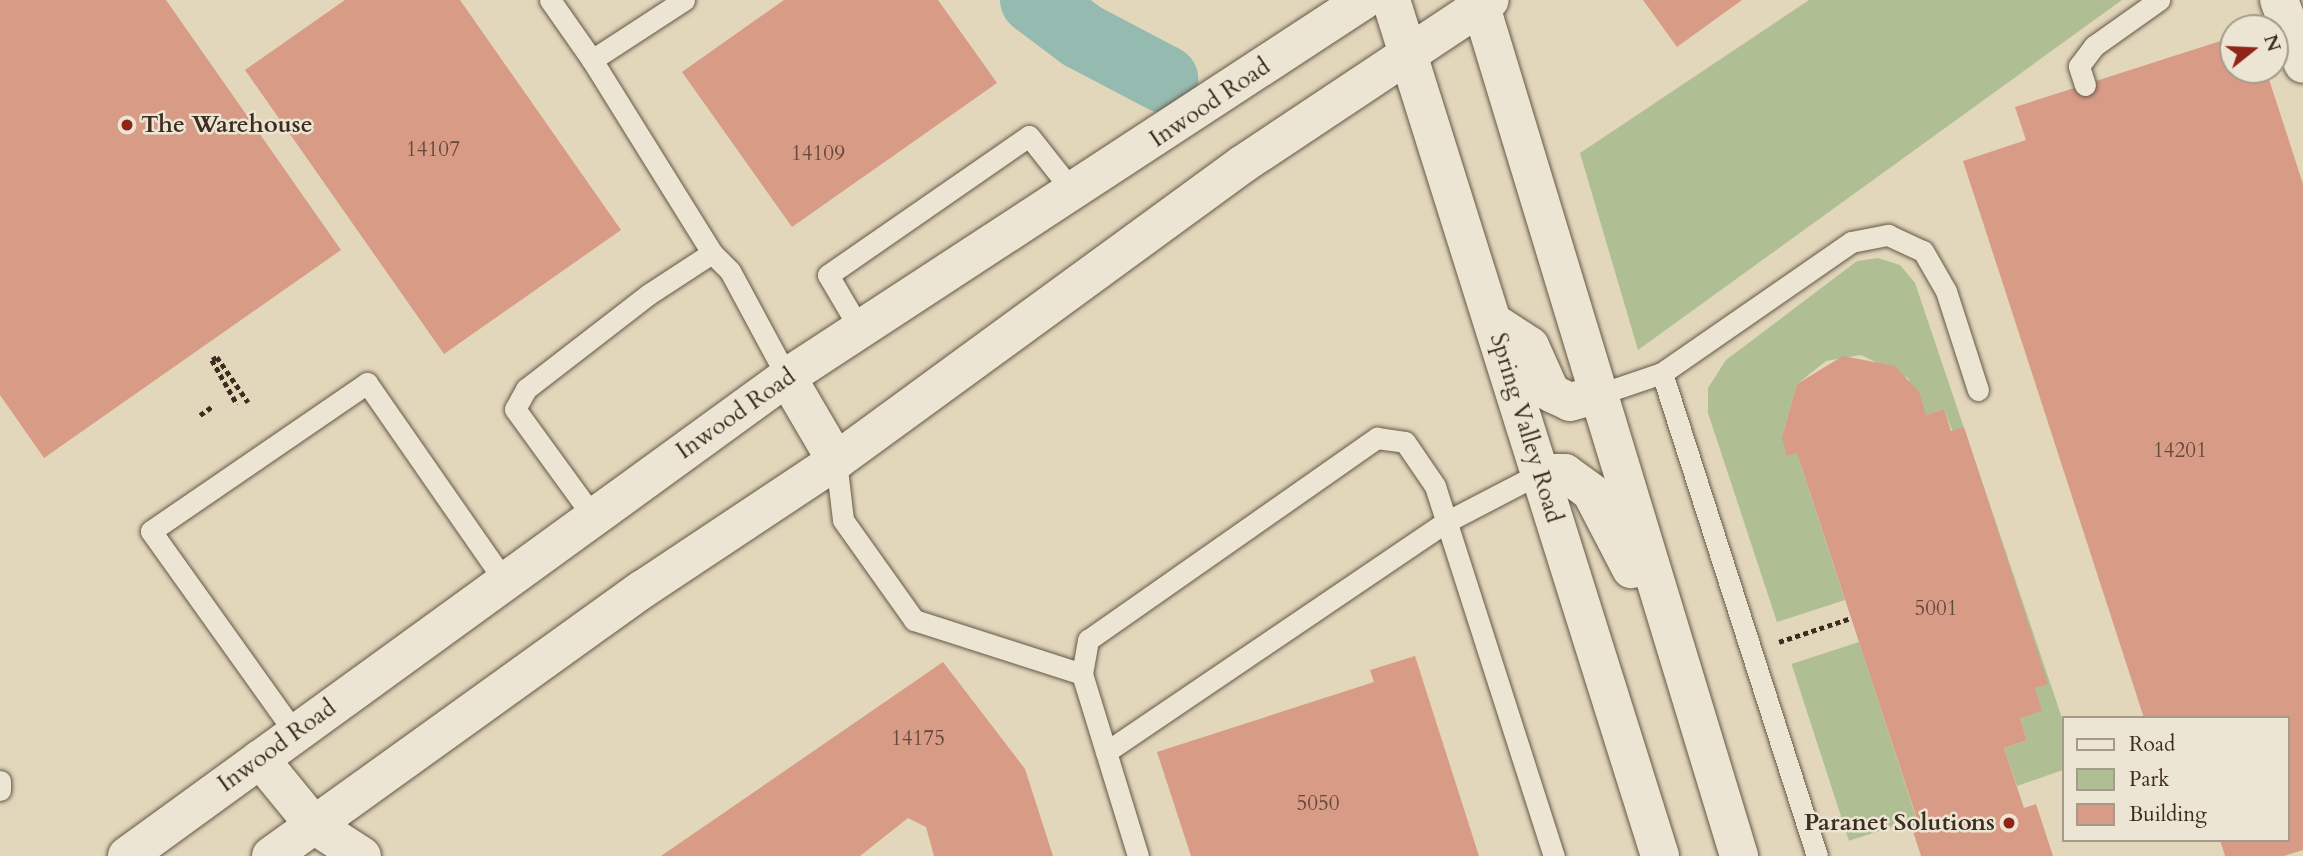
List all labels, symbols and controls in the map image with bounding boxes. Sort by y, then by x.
north arrow [2219,14,2289,84]
text: N [2257,31,2287,55]
street label: Inwood Road [1144,52,1276,154]
place label: The Warehouse [141,111,313,139]
marker: The Warehouse [119,117,135,133]
house number: 14107 [406,137,460,163]
house number: 14109 [791,141,845,167]
street label: Spring Valley Road [1483,330,1569,526]
street label: Inwood Road [671,362,801,466]
house number: 14201 [2153,438,2207,464]
house number: 5001 [1914,596,1958,622]
street label: Inwood Road [212,694,342,798]
legend [2062,716,2289,842]
house number: 14175 [891,726,945,752]
text: Road [2129,730,2175,759]
text: Park [2129,765,2169,794]
house number: 5050 [1296,791,1340,817]
text: Building [2129,800,2207,829]
place label: Paranet Solutions [1804,809,1995,837]
marker: Paranet Solutions [2001,815,2017,831]

